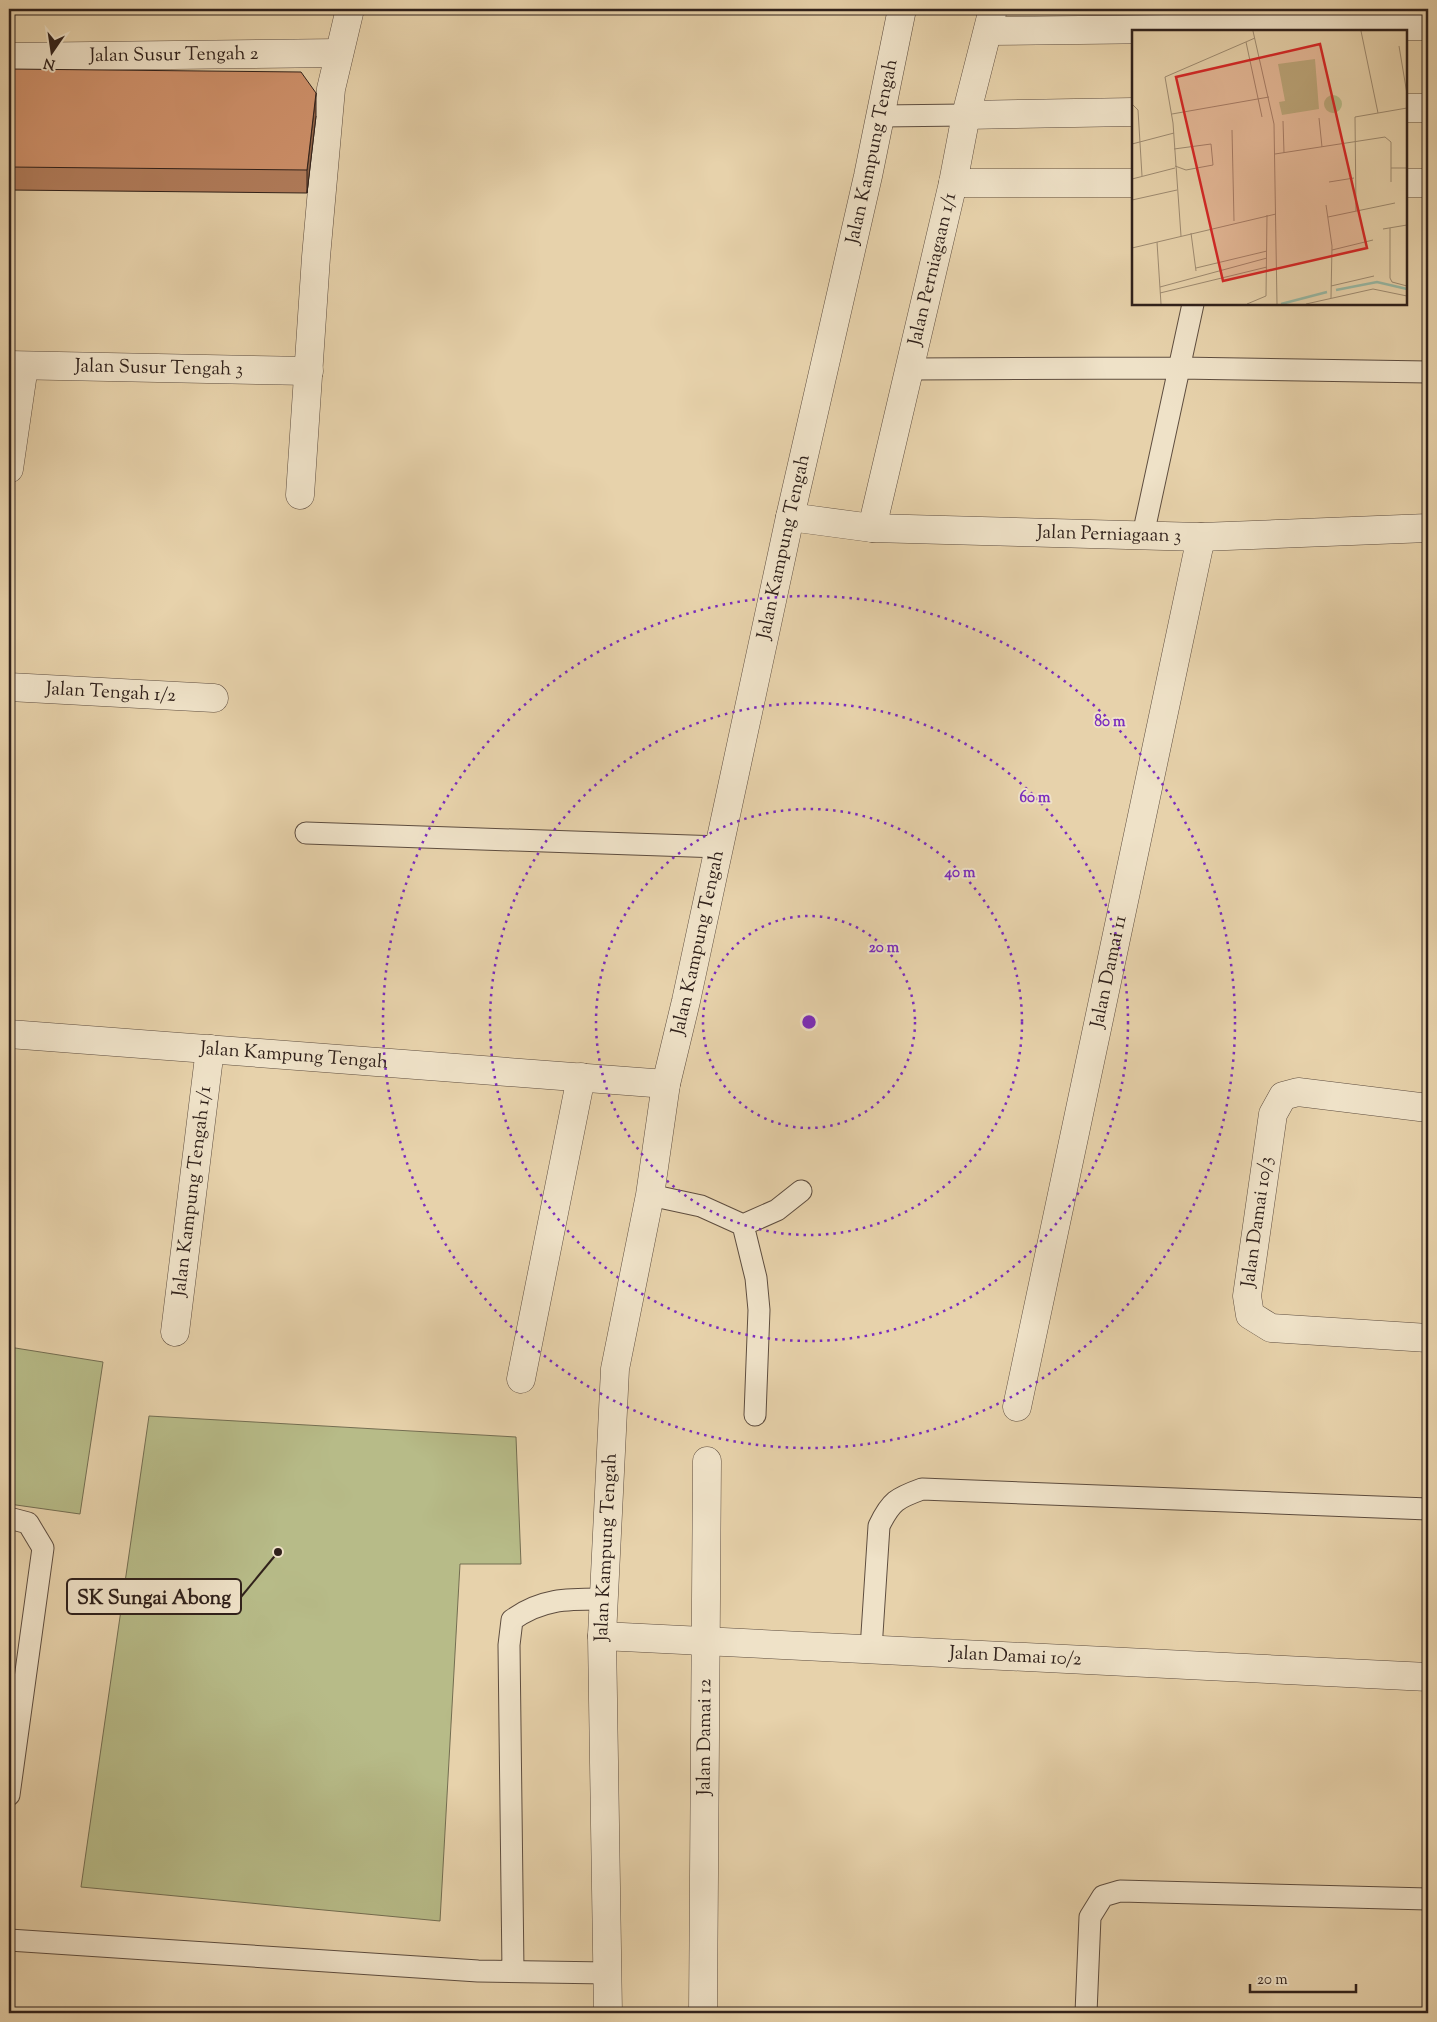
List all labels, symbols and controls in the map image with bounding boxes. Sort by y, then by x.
north arrow [28,28,78,78]
inset map [1132,30,1407,305]
street label: Jalan Susur Tengah 2 [88,40,259,70]
text: N [42,52,57,74]
street label: Jalan Kampung Tengah [839,57,905,248]
street label: Jalan Perniagaan 1/1 [902,189,964,349]
street label: Jalan Susur Tengah 3 [74,353,243,383]
street label: Jalan Kampung Tengah [750,452,817,643]
street label: Jalan Perniagaan 3 [1036,519,1182,550]
street label: Jalan Tengah 1/2 [44,675,177,709]
text: 80 m [1094,712,1126,733]
text: 60 m [1020,788,1051,809]
street label: Jalan Kampung Tengah [665,848,732,1039]
text: 40 m [944,863,976,884]
street label: Jalan Damai 11 [1084,912,1134,1031]
text: 20 m [869,938,900,959]
centre of rings [800,1013,818,1031]
street label: Jalan Kampung Tengah [198,1035,389,1076]
street label: Jalan Kampung Tengah 1/1 [166,1084,219,1299]
street label: Jalan Damai 10/3 [1235,1155,1281,1290]
street label: Jalan Kampung Tengah [588,1452,624,1642]
callout: SK Sungai Abong [67,1579,241,1614]
text: SK Sungai Abong [77,1585,231,1614]
street label: Jalan Damai 10/2 [948,1640,1083,1673]
street label: Jalan Damai 12 [691,1678,719,1797]
scale bar [1250,1962,1356,1994]
text: 20 m [1257,1970,1288,1991]

